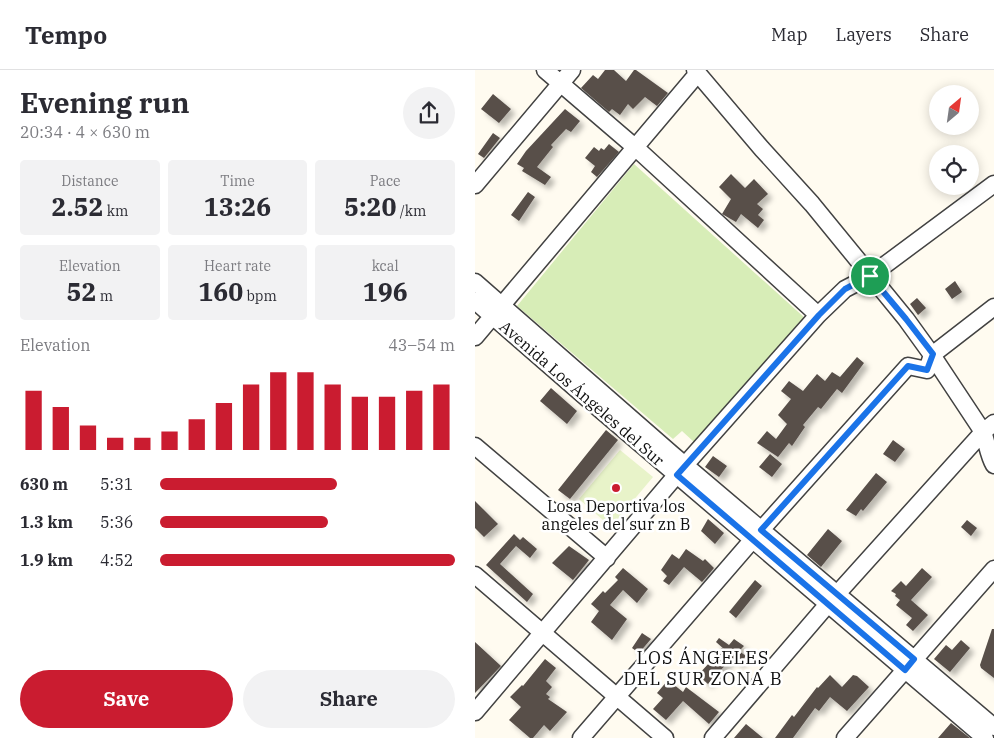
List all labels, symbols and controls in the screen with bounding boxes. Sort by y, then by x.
text: Tempo [25,19,107,51]
text: Map [771,23,808,46]
text: Layers [836,23,892,46]
text: Share [920,23,969,46]
text: Evening run [20,84,189,121]
north arrow [929,85,979,135]
map controls [929,85,979,195]
button: share [403,87,455,139]
text: 20:34 · 4 × 630 m [20,122,150,142]
button: locate [929,145,979,195]
text: Distance [61,172,118,190]
text: Time [220,172,255,190]
text: Pace [370,172,401,190]
text: 2.52 [51,190,103,223]
text: 13:26 [204,190,271,223]
text: 5:20 [344,190,397,223]
text: km [103,202,128,220]
text: /km [397,202,426,220]
pin [849,255,891,297]
text: Elevation [59,257,121,275]
text: Heart rate [204,257,271,275]
text: kcal [372,257,399,275]
icon: arrive [856,262,884,290]
text: 52 [67,275,97,308]
text: 160 [198,275,243,308]
text: 196 [363,275,408,308]
text: m [97,287,113,305]
text: bpm [243,287,277,305]
street label: Avenida Los Ángeles del Sur [496,315,669,470]
text: Elevation [20,335,90,355]
text: 43–54 m [388,335,455,355]
text: 630 m [20,474,68,494]
text: 5:31 [100,474,133,494]
marker: Losa Deportiva los angeles del sur zn B [610,482,622,494]
place label: Losa Deportiva los angeles del sur zn B [541,496,691,534]
text: 1.3 km [20,512,73,532]
text: 5:36 [100,512,133,532]
text: 1.9 km [20,550,73,570]
text: 4:52 [100,550,133,570]
district label: LOS ÁNGELES DEL SUR ZONA B [623,646,783,690]
button: Save [20,670,233,728]
button: Share [243,670,455,728]

